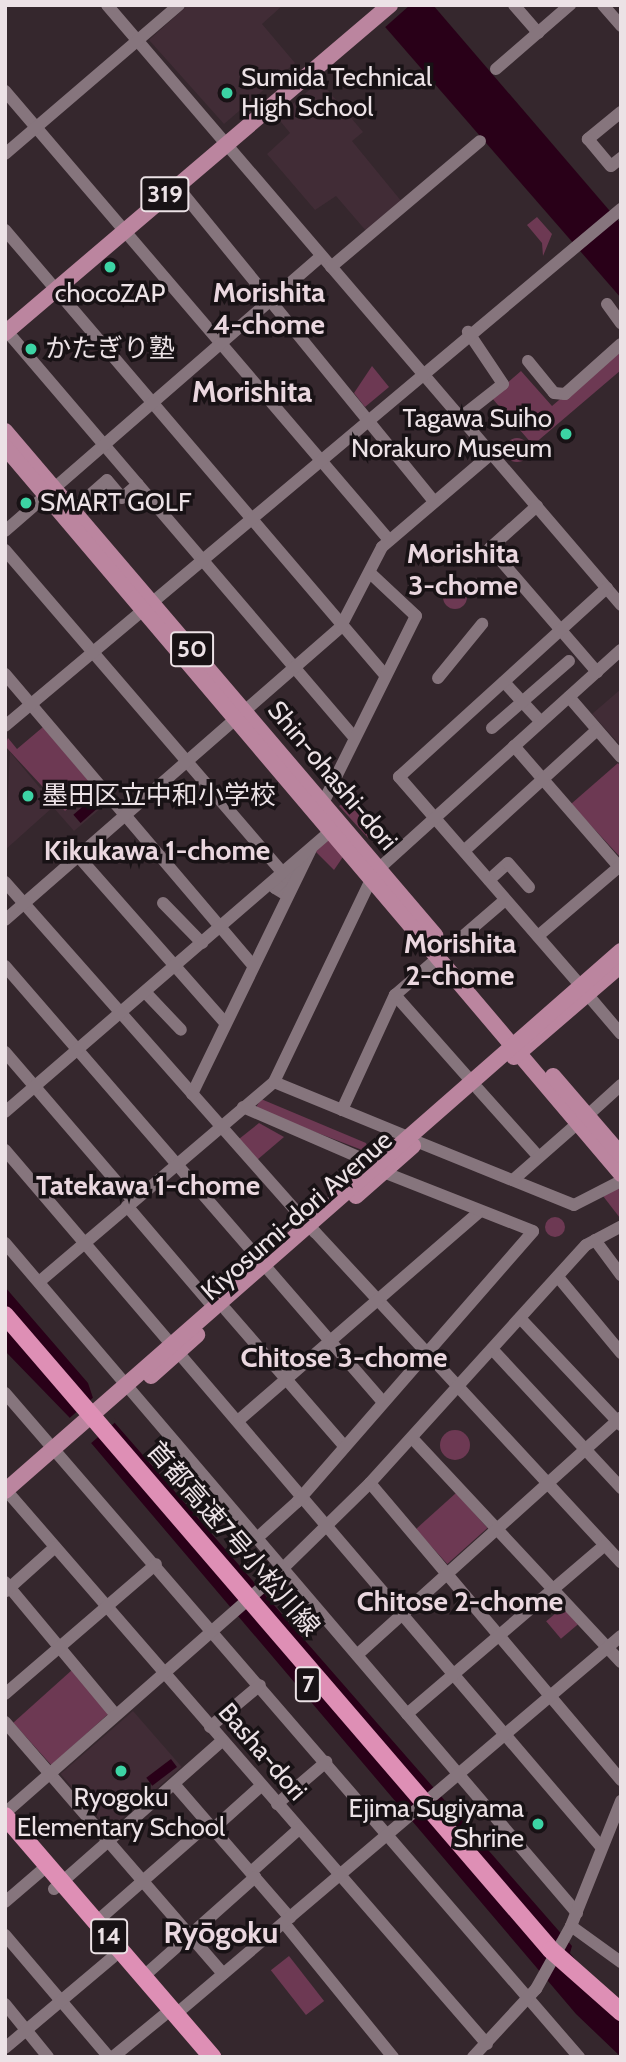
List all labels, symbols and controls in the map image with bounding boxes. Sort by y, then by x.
place label: Sumida Technical High School [241,62,432,124]
marker: Sumida Technical High School [219,85,235,101]
road number: 319 [139,174,191,214]
marker: chocoZAP [102,259,118,275]
district label: Morishita 4-chome [213,275,325,341]
place label: chocoZAP [55,278,165,310]
place label: かたぎり塾 [45,333,175,365]
marker: かたぎり塾 [23,341,39,357]
district label: Morishita [192,374,312,410]
place label: Tagawa Suiho Norakuro Museum [351,403,552,464]
marker: Tagawa Suiho Norakuro Museum [558,426,574,442]
place label: SMART GOLF [40,487,191,519]
marker: SMART GOLF [18,495,34,511]
district label: Morishita 3-chome [407,536,519,602]
road number: 50 [169,628,215,670]
street label: Shin-ohashi-dori [261,695,403,857]
place label: 墨田区立中和小学校 [42,780,276,812]
marker: 墨田区立中和小学校 [20,788,36,804]
district label: Kikukawa 1-chome [44,833,270,867]
district label: Morishita 2-chome [404,926,516,992]
street label: Kiyosumi-dori Avenue [195,1125,399,1307]
district label: Tatekawa 1-chome [36,1168,260,1202]
district label: Chitose 3-chome [240,1340,448,1374]
street label: 首都高速7号小松川線 [140,1436,326,1642]
district label: Chitose 2-chome [357,1584,563,1618]
road number: 7 [294,1664,322,1704]
street label: Basha-dori [211,1697,313,1807]
marker: Ryogoku Elementary School [113,1763,129,1779]
place label: Ryogoku Elementary School [17,1782,225,1843]
place label: Ejima Sugiyama Shrine [349,1793,524,1854]
marker: Ejima Sugiyama Shrine [530,1816,546,1832]
road number: 14 [90,1915,128,1956]
district label: Ryōgoku [164,1915,278,1951]

